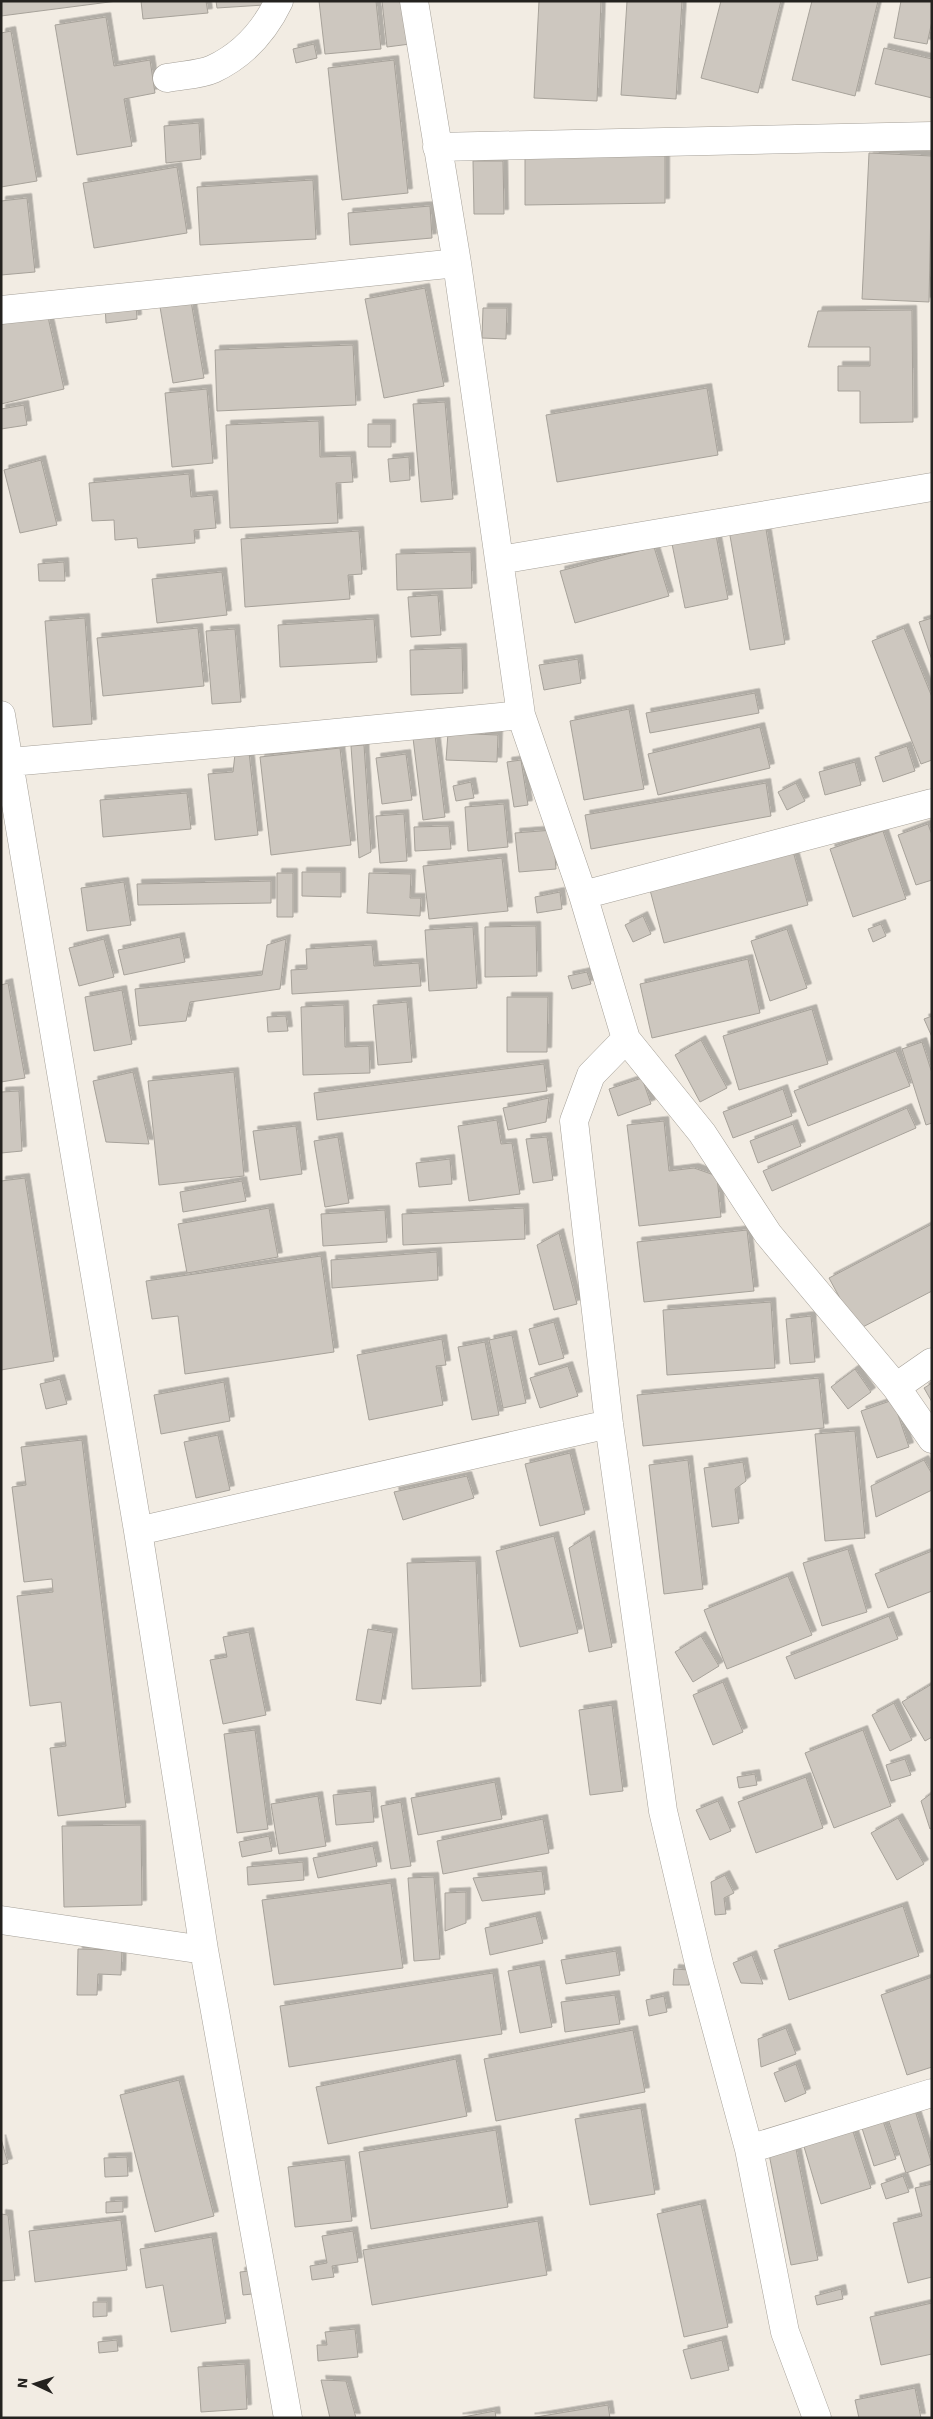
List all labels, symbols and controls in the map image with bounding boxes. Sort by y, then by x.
north arrow [10,2359,60,2409]
text: N [14,2377,30,2389]

